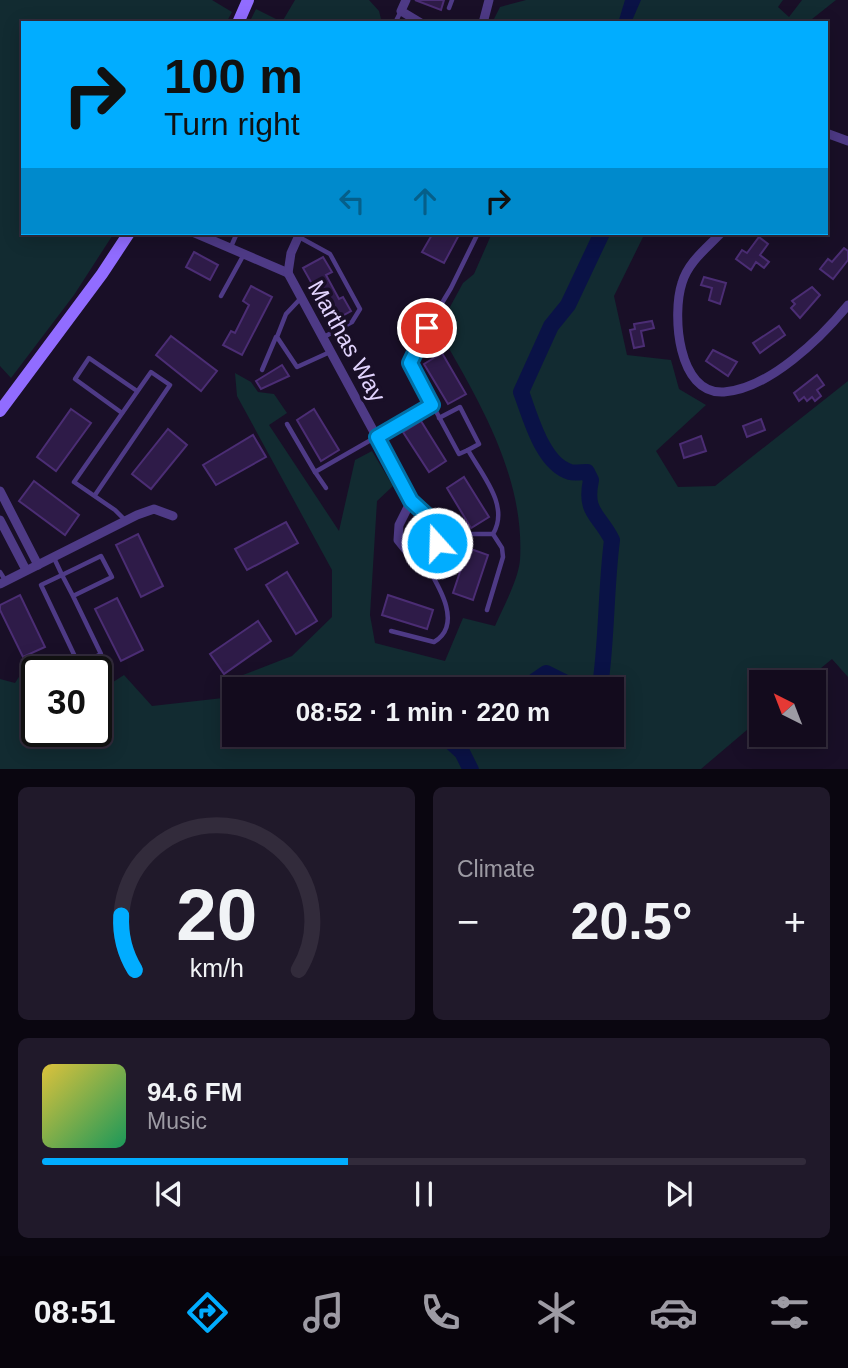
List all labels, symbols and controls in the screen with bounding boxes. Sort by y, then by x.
icon: right [49,49,140,140]
text: 100 m [164,49,303,103]
text: Turn right [164,106,300,142]
icon: left [333,182,371,220]
icon: ahead [406,182,444,220]
icon: right [479,182,517,220]
street label: Marthas Way [303,276,391,407]
pin [397,298,457,358]
icon: arrive [408,309,446,347]
position arrow [400,506,474,580]
speed limit sign: 30 [21,656,112,747]
north arrow [749,670,826,747]
map controls [749,670,826,747]
text: 08:52 · 1 min · 220 m [296,697,550,727]
text: Climate [457,856,535,882]
text: 20 [176,874,257,955]
text: 20.5° [570,892,693,950]
text: − [457,901,479,943]
text: + [784,901,806,943]
text: km/h [189,953,244,981]
text: 94.6 FM [147,1077,242,1107]
text: Music [147,1108,207,1134]
icon: previous [150,1175,188,1213]
icon: pause [405,1175,443,1213]
icon: next [660,1175,698,1213]
icon: directions [183,1288,232,1337]
icon: music [299,1288,348,1337]
icon: phone [416,1288,465,1337]
icon: climate [532,1288,581,1337]
icon: car [649,1288,698,1337]
icon: filters [765,1288,814,1337]
text: 08:51 [34,1294,116,1330]

